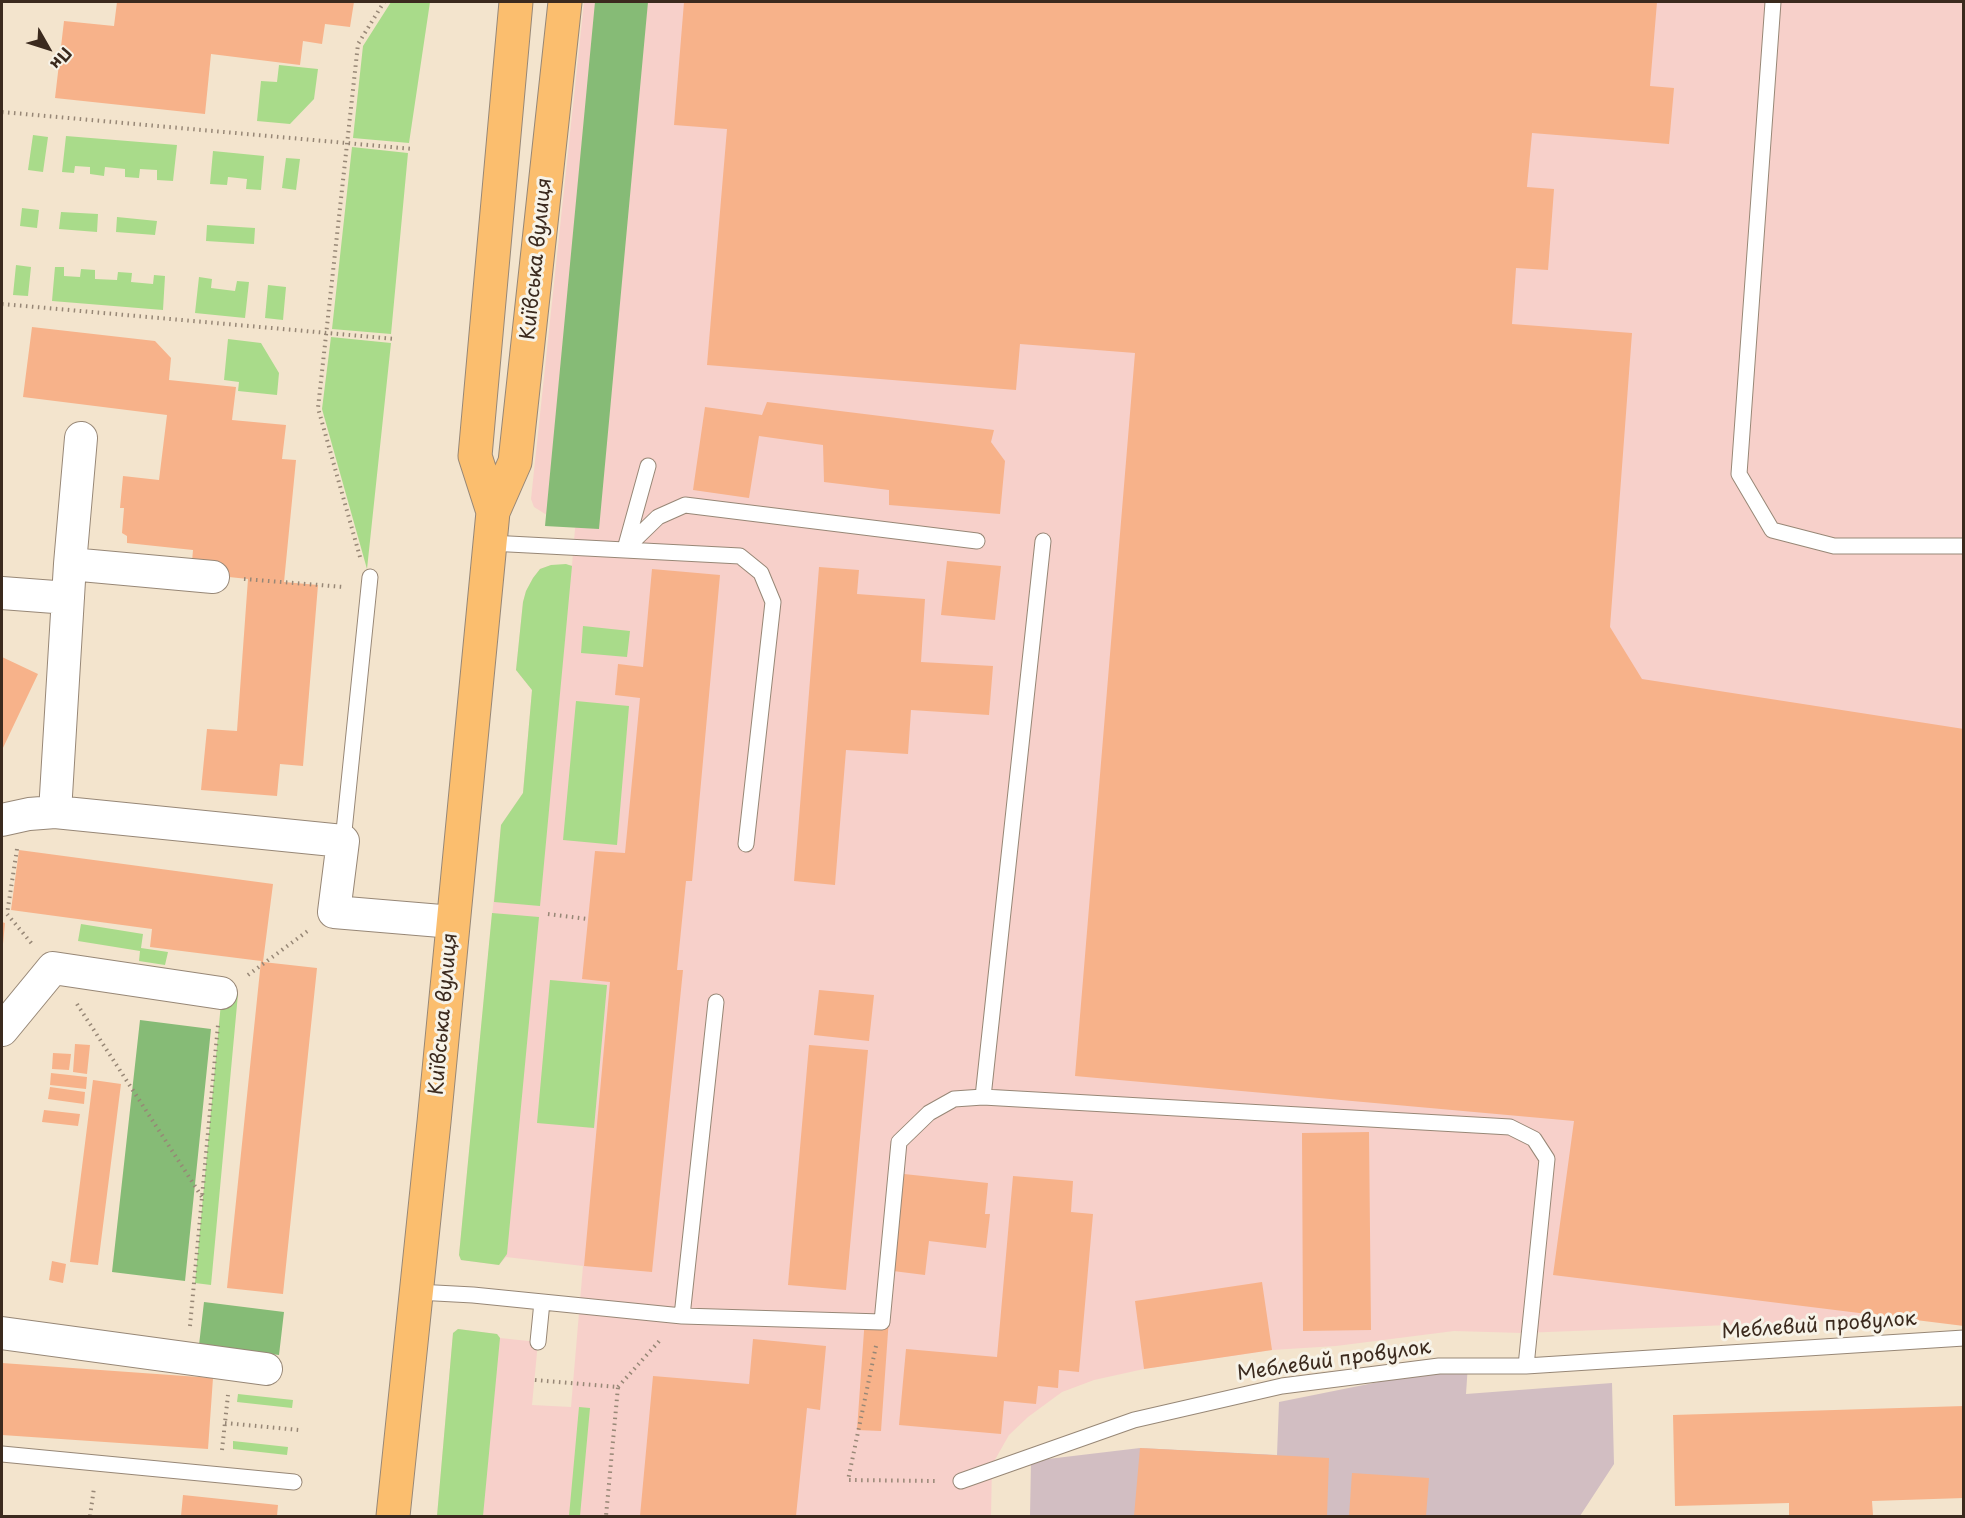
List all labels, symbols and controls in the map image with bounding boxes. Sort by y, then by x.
north arrow [18,18,78,78]
text: Пн [45,43,79,76]
street label: Київська вулиця [517,177,557,341]
street label: Київська вулиця [425,932,463,1096]
street label: Меблевий провулок [1721,1307,1917,1345]
street label: Меблевий провулок [1236,1336,1432,1386]

